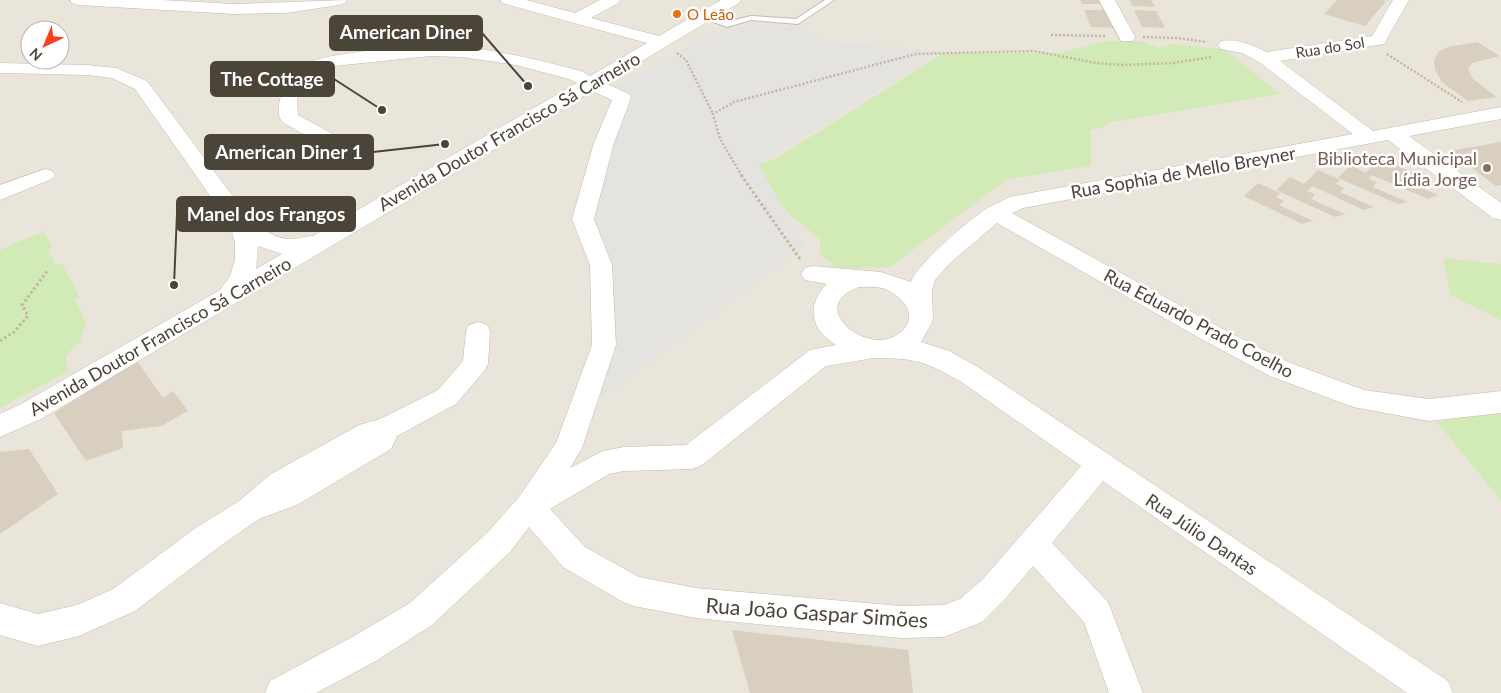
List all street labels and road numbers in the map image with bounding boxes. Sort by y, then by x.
street label: Rua do Sol [1294,33,1366,61]
street label: Avenida Doutor Francisco Sá Carneiro [374,47,644,215]
street label: Rua Sophia de Mello Breyner [1069,141,1298,203]
street label: Avenida Doutor Francisco Sá Carneiro [25,252,295,420]
street label: Rua Eduardo Prado Coelho [1100,264,1298,382]
street label: Rua Júlio Dantas [1142,488,1262,580]
street label: Rua João Gaspar Simões [705,592,929,632]

